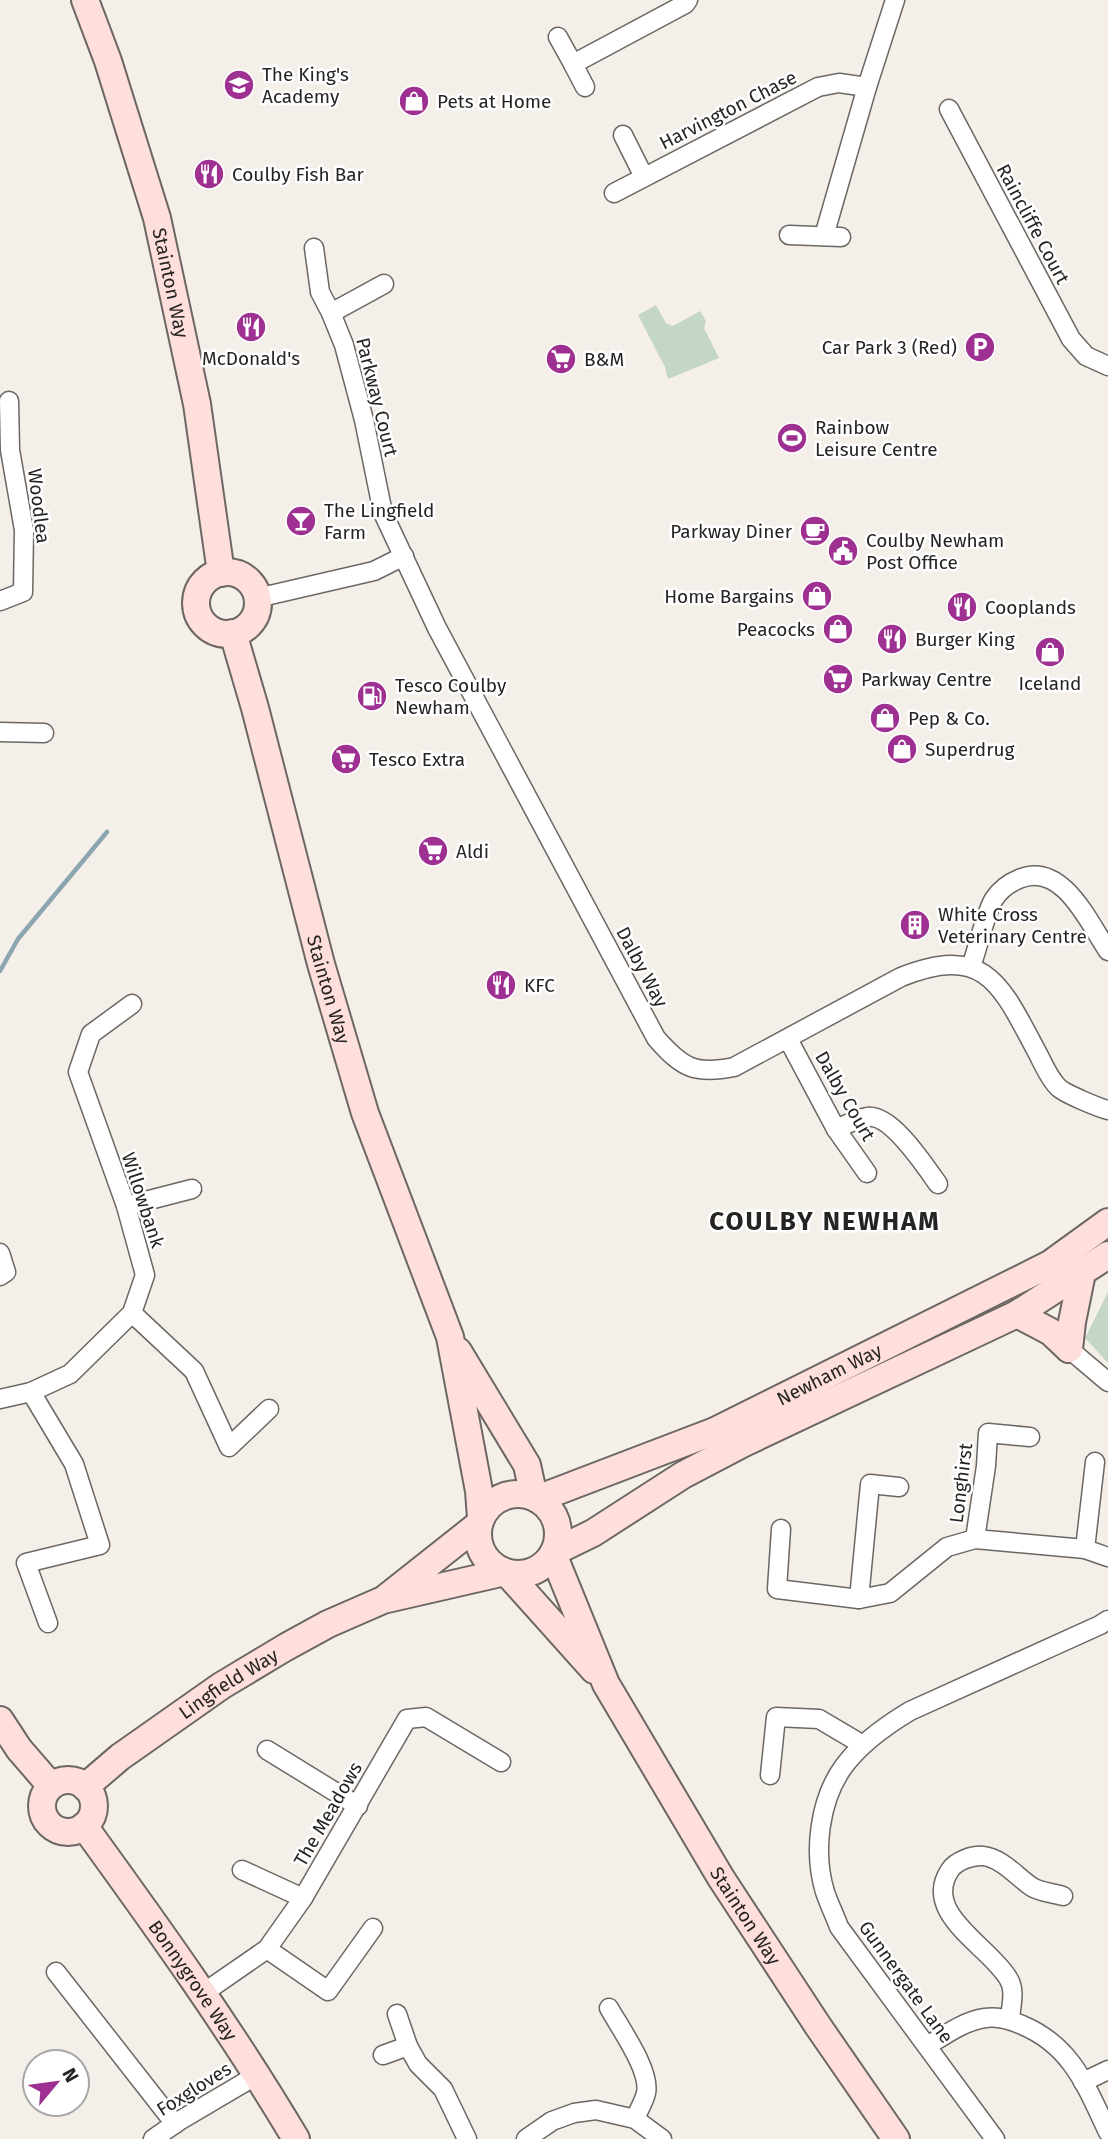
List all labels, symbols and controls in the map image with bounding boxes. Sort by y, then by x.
place label: The King's Academy [262,63,349,108]
street label: Harvington Chase [655,65,801,155]
school or university icon: The King's Academy [222,68,256,102]
shop icon: Pets at Home [397,84,431,118]
place label: Pets at Home [437,90,551,113]
restaurant icon: Coulby Fish Bar [192,157,226,191]
street label: Raincliffe Court [992,160,1074,288]
place label: Coulby Fish Bar [232,163,365,186]
street label: Stainton Way [148,226,194,341]
restaurant icon: McDonald's [234,310,268,344]
parking icon: Car Park 3 (Red) [963,330,997,364]
street label: Parkway Court [351,335,403,459]
place label: Car Park 3 (Red) [822,336,957,359]
supermarket icon: B&M [544,342,578,376]
place label: McDonald's [202,347,300,370]
place label: B&M [584,348,624,371]
place label: Rainbow Leisure Centre [815,416,938,461]
sports icon: Rainbow Leisure Centre [775,421,809,455]
street label: Woodlea [23,467,55,545]
place label: The Lingfield Farm [324,499,434,544]
bar icon: The Lingfield Farm [284,504,318,538]
cafe icon: Parkway Diner [798,514,832,548]
place label: Parkway Diner [670,520,793,543]
place label: Coulby Newham Post Office [866,529,1004,574]
public building icon: Coulby Newham Post Office [826,534,860,568]
shop icon: Home Bargains [800,579,834,613]
place label: Home Bargains [664,585,794,608]
restaurant icon: Cooplands [945,590,979,624]
place label: Cooplands [985,596,1076,619]
shop icon: Peacocks [821,612,855,646]
place label: Peacocks [737,618,815,641]
restaurant icon: Burger King [875,622,909,656]
place label: Burger King [915,628,1015,651]
shop icon: Iceland [1033,635,1067,669]
supermarket icon: Parkway Centre [821,662,855,696]
place label: Parkway Centre [861,668,992,691]
place label: Iceland [1019,672,1081,695]
place label: Tesco Coulby Newham [395,674,507,719]
fuel station icon: Tesco Coulby Newham [355,679,389,713]
shop icon: Pep & Co. [868,701,902,735]
place label: Pep & Co. [908,707,990,730]
shop icon: Superdrug [885,732,919,766]
place label: Superdrug [925,738,1015,761]
supermarket icon: Tesco Extra [329,742,363,776]
place label: Tesco Extra [369,748,465,771]
supermarket icon: Aldi [416,834,450,868]
place label: Aldi [456,840,489,863]
place label: White Cross Veterinary Centre [938,903,1087,948]
building icon: White Cross Veterinary Centre [898,908,932,942]
street label: Dalby Way [611,923,673,1012]
street label: Stainton Way [302,932,356,1047]
restaurant icon: KFC [484,968,518,1002]
place label: KFC [524,974,555,997]
street label: Dalby Court [810,1047,880,1145]
street label: Willowbank [117,1149,169,1251]
district label: COULBY NEWHAM [709,1206,941,1237]
street label: Newham Way [773,1338,886,1410]
street label: Longhirst [945,1442,977,1524]
street label: Lingfield Way [174,1643,283,1724]
street label: The Meadows [289,1758,367,1870]
street label: Stainton Way [705,1863,786,1970]
street label: Bonnygrove Way [144,1916,243,2045]
street label: Gunnergate Lane [854,1916,958,2048]
north arrow [21,2048,91,2118]
street label: Foxgloves [152,2057,236,2121]
text: N [57,2064,84,2086]

